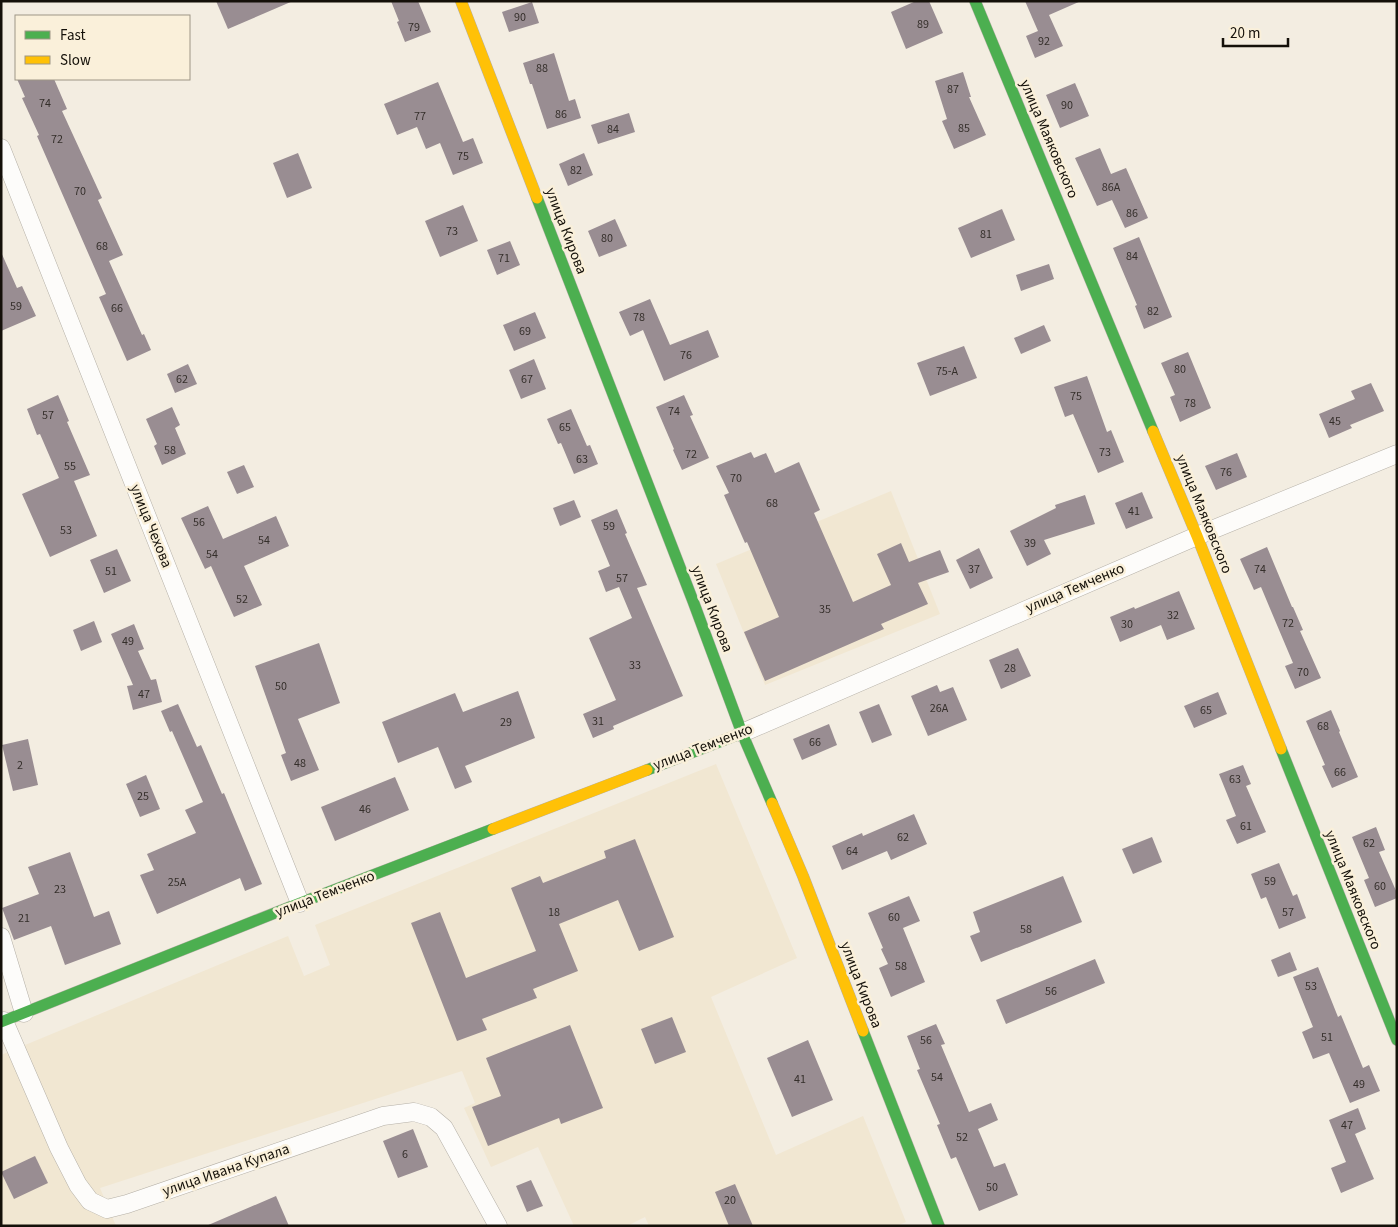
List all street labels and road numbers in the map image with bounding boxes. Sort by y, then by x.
street label: улица Маяковского [1014,76,1084,202]
street label: улица Кирова [540,185,592,277]
street label: улица Маяковского [1170,451,1238,577]
street label: улица Чехова [125,481,177,571]
street label: улица Темченко [1022,558,1128,618]
street label: улица Кирова [686,563,738,655]
street label: улица Темченко [650,718,756,776]
street label: улица Маяковского [1319,827,1387,953]
street label: улица Темченко [272,865,378,923]
street label: улица Кирова [835,939,887,1031]
street label: улица Ивана Купала [160,1138,292,1202]

